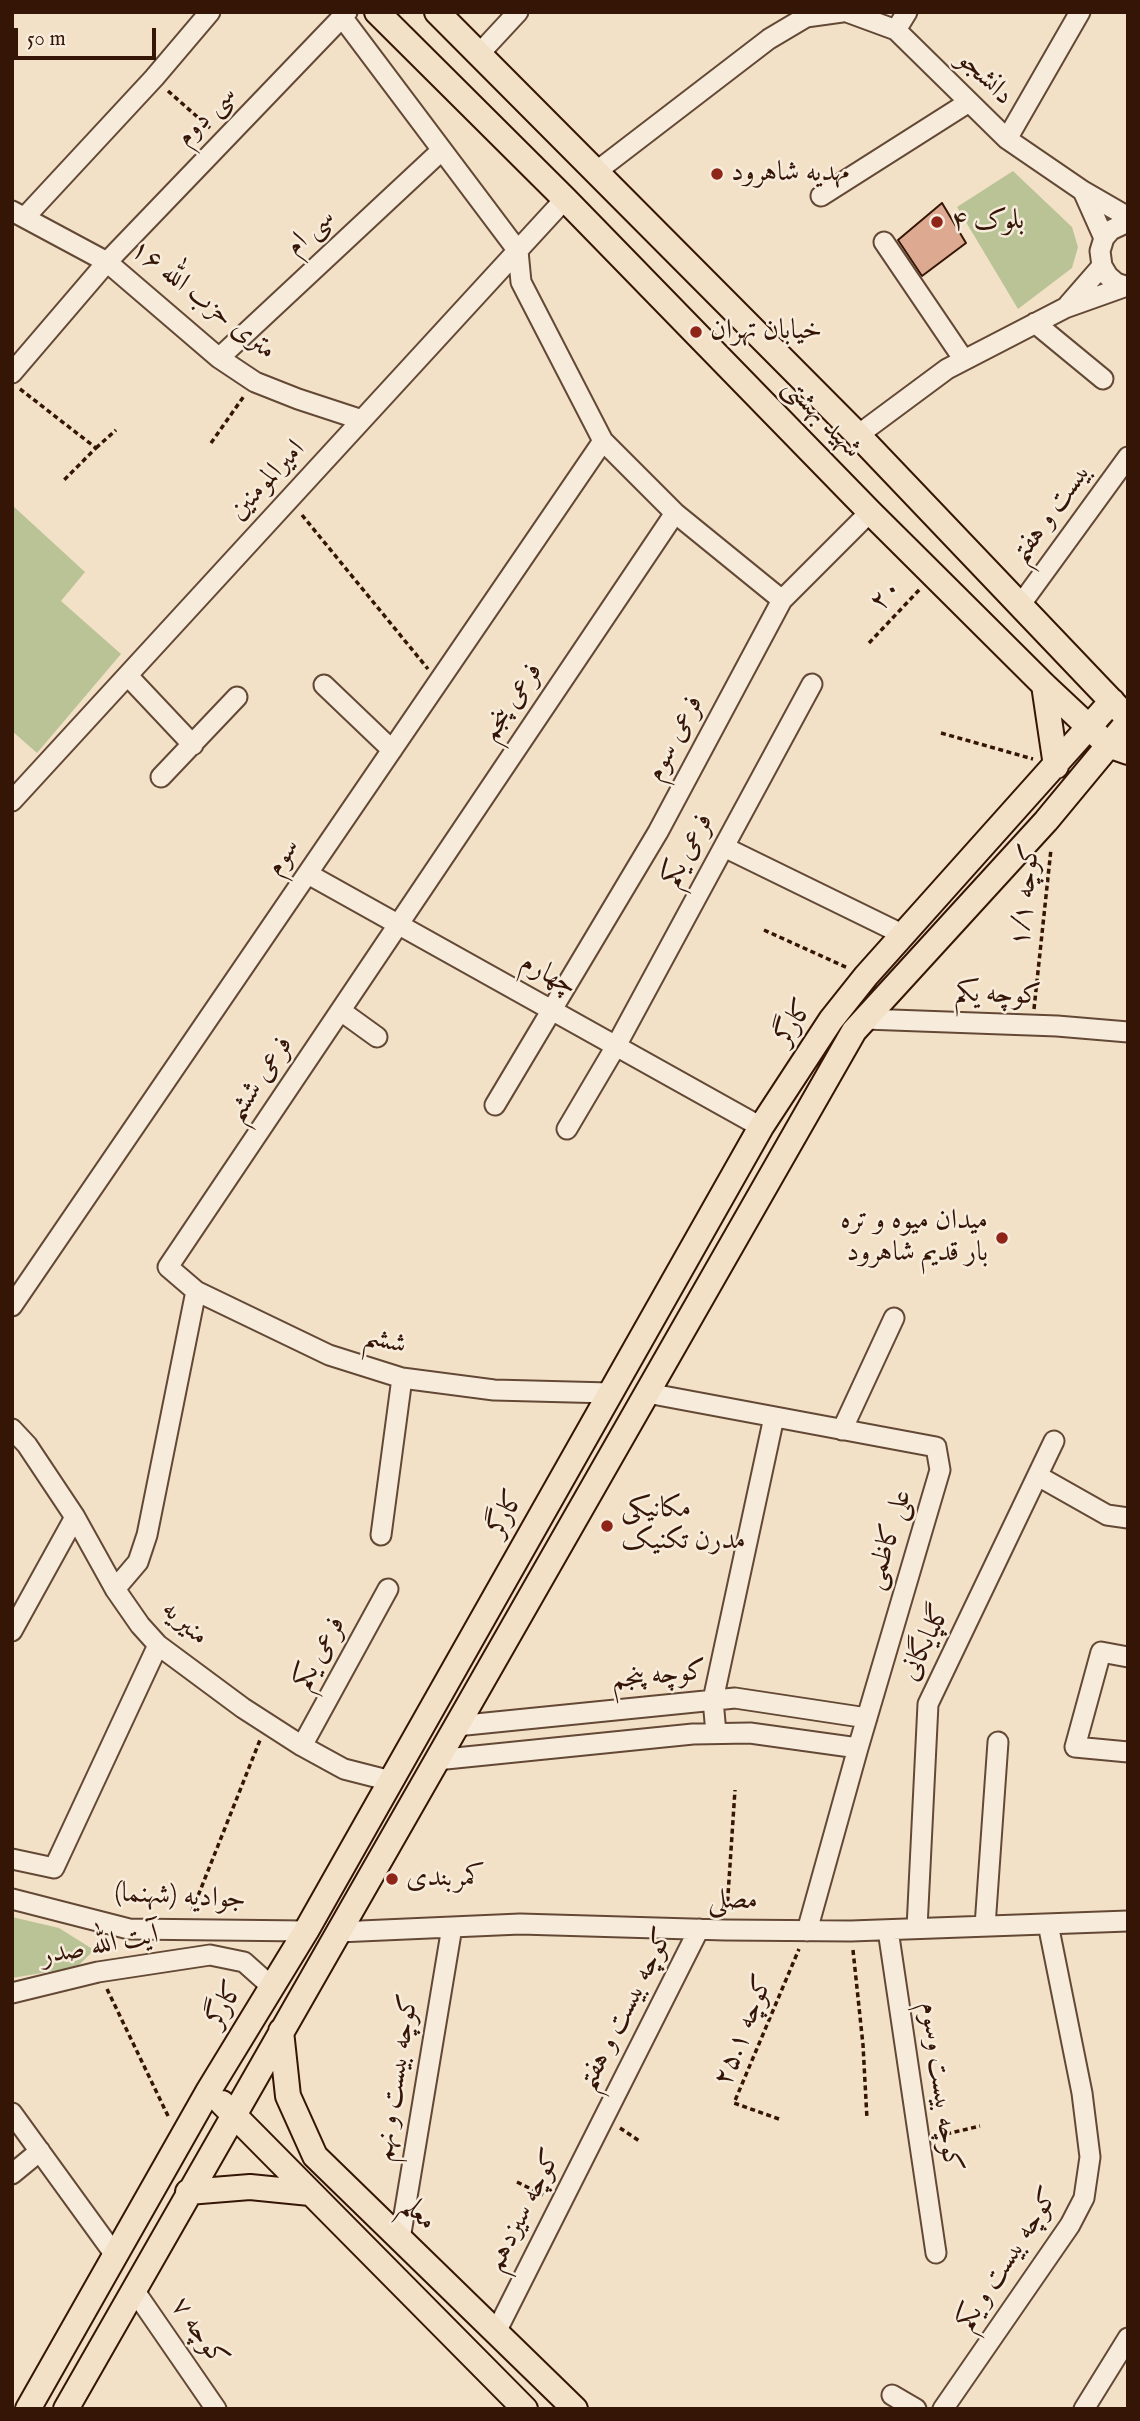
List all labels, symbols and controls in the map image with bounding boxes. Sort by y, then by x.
scale bar [18,14,159,58]
text: 50 m [27,26,66,53]
street label: دانشجو [949,44,1019,114]
street label: سی دوم [170,79,244,155]
place label: مهدیه شاهرود [731,157,849,191]
marker: مهدیه شاهرود [709,166,725,182]
street label: سی ام [279,202,343,264]
place label: بلوک ۴ [951,205,1024,239]
marker: بلوک ۴ [929,214,945,230]
street label: ۱۶ متری حزب الله [122,234,282,368]
place label: خیابان تهران [710,315,822,349]
marker: خیابان تهران [688,324,704,340]
street label: شهید بهشتی [774,371,868,467]
street label: امیرالمومنین [223,434,313,528]
street label: بیست و هفتم [1004,457,1100,571]
street label: ۲۰ [864,573,910,619]
street label: فرعی پنجم [475,657,551,749]
street label: فرعی سوم [640,690,712,788]
street label: فرعی یکم [656,808,722,894]
street label: سوم [259,833,309,883]
street label: کوچه ۱/۱ [1005,841,1049,949]
street label: چهارم [514,947,582,1005]
street label: کوچه یکم [954,978,1042,1014]
street label: کارگر [768,994,822,1052]
street label: فرعی ششم [220,1031,302,1129]
place label: میدان میوه و تره بار قدیم شاهرود [840,1205,988,1271]
marker: میدان میوه و تره بار قدیم شاهرود [994,1230,1010,1246]
street label: ششم [360,1320,410,1364]
street label: کارگر [481,1485,533,1543]
street label: علی کاظمی [859,1486,921,1594]
place label: مکانیکی مدرن تکنیک [621,1493,746,1559]
marker: مکانیکی مدرن تکنیک [599,1518,615,1534]
street label: منیریه [153,1594,215,1654]
street label: گلپایگانی [894,1599,960,1687]
street label: فرعی یکم [287,1611,355,1697]
street label: کوچه پنجم [610,1655,708,1699]
place label: کمربندی [406,1862,485,1896]
marker: کمربندی [384,1871,400,1887]
street label: جوادیه (شهنما) [113,1878,247,1918]
street label: مصلی [708,1885,758,1919]
street label: آیت الله صدر [38,1919,162,1975]
street label: کوچه بیست و هفتم [572,1923,682,2097]
street label: کوچه ۲۵.۱ [708,1970,782,2092]
street label: کارگر [199,1976,253,2034]
street label: کوچه بیست و نهم [368,1992,428,2164]
street label: کوچه بیست وسوم [910,2000,968,2174]
street label: کوچه سیزدهم [480,2144,570,2278]
street label: کوچه بیست و یکم [950,2182,1068,2338]
street label: معلم [394,2191,442,2239]
street label: کوچه ۷ [162,2291,234,2375]

